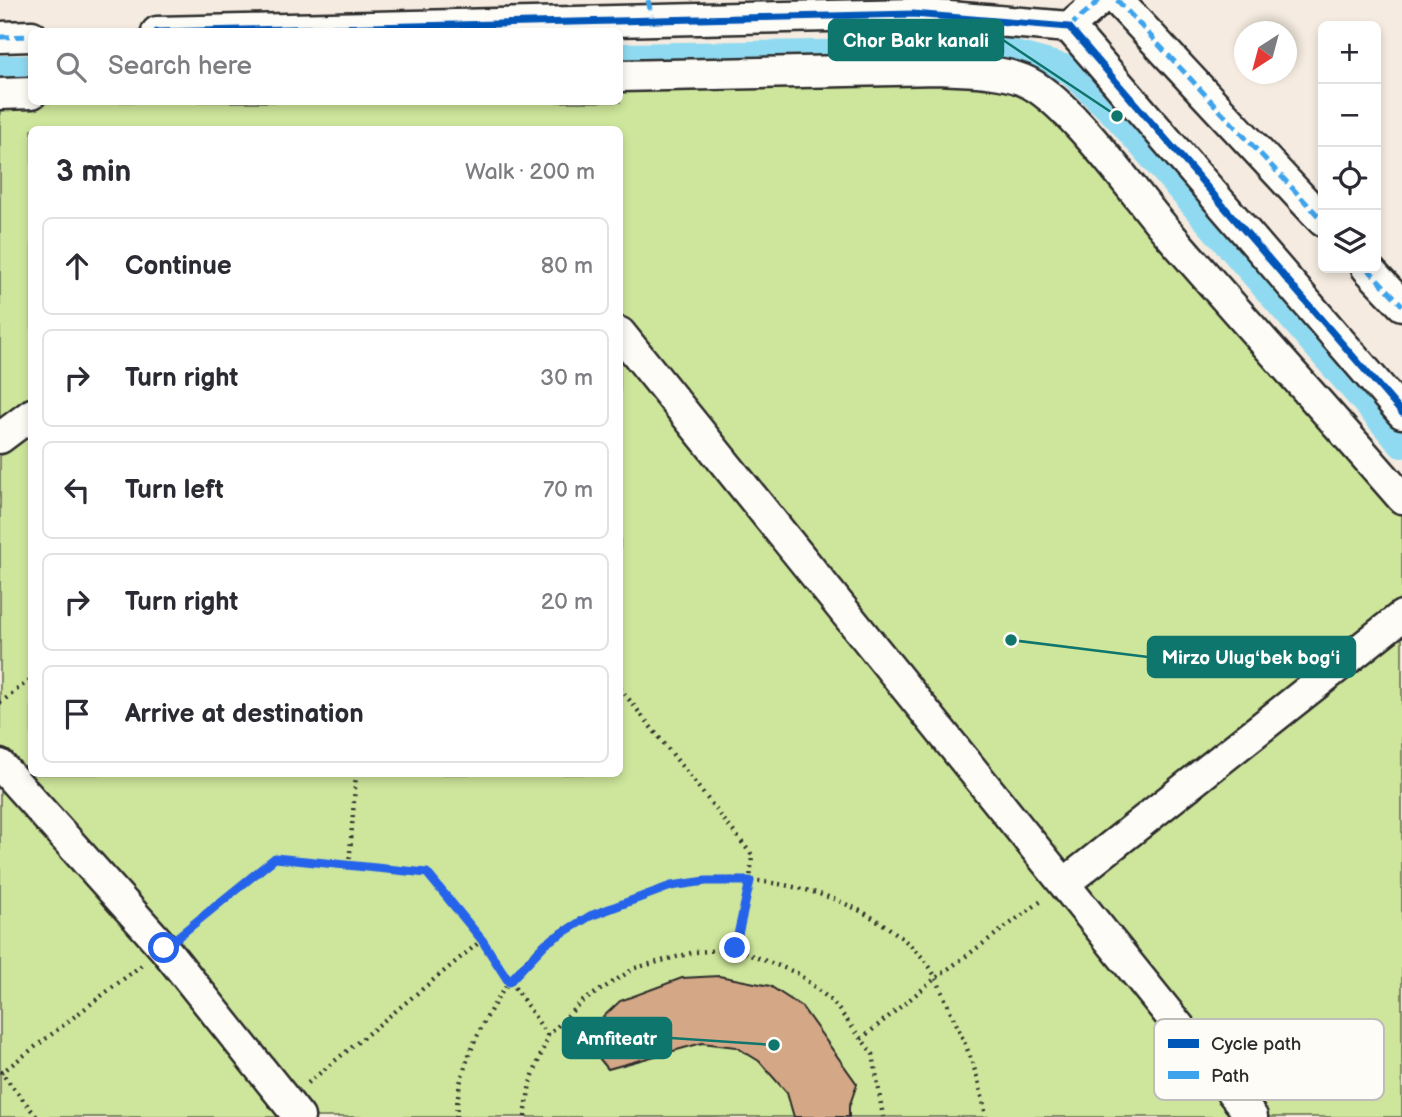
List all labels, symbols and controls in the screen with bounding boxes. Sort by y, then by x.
callout: Chor Bakr kanali [829,20,1003,60]
north arrow [1234,21,1297,84]
map controls [1318,21,1381,273]
button: + [1318,21,1381,84]
search box [28,28,623,105]
text: Chor Bakr kanali [843,30,989,53]
icon: search [52,48,90,86]
text: Search here [108,51,252,82]
button: − [1318,84,1381,147]
button: locate [1318,147,1381,210]
text: 3 min [56,154,131,190]
text: Walk · 200 m [465,158,595,186]
button: layers [1318,210,1381,273]
icon: ahead [58,247,96,285]
text: Continue [125,251,232,282]
text: 80 m [541,252,593,280]
icon: right [58,359,96,397]
text: Turn right [125,363,238,394]
text: 30 m [540,364,593,392]
icon: left [58,471,96,509]
text: Turn left [125,475,224,506]
text: 70 m [543,476,593,504]
icon: right [58,583,96,621]
text: Turn right [125,587,238,618]
text: 20 m [541,588,593,616]
callout: Mirzo Ulugʻbek bogʻi [1148,637,1355,677]
text: Mirzo Ulugʻbek bogʻi [1162,647,1340,670]
icon: arrive [58,695,96,733]
text: Arrive at destination [125,699,364,730]
route start [148,932,179,963]
route end [719,932,750,963]
callout: Amfiteatr [563,1018,671,1058]
legend [1154,1019,1384,1100]
text: Amfiteatr [576,1028,658,1051]
text: Cycle path [1211,1033,1301,1056]
text: Path [1211,1065,1249,1088]

